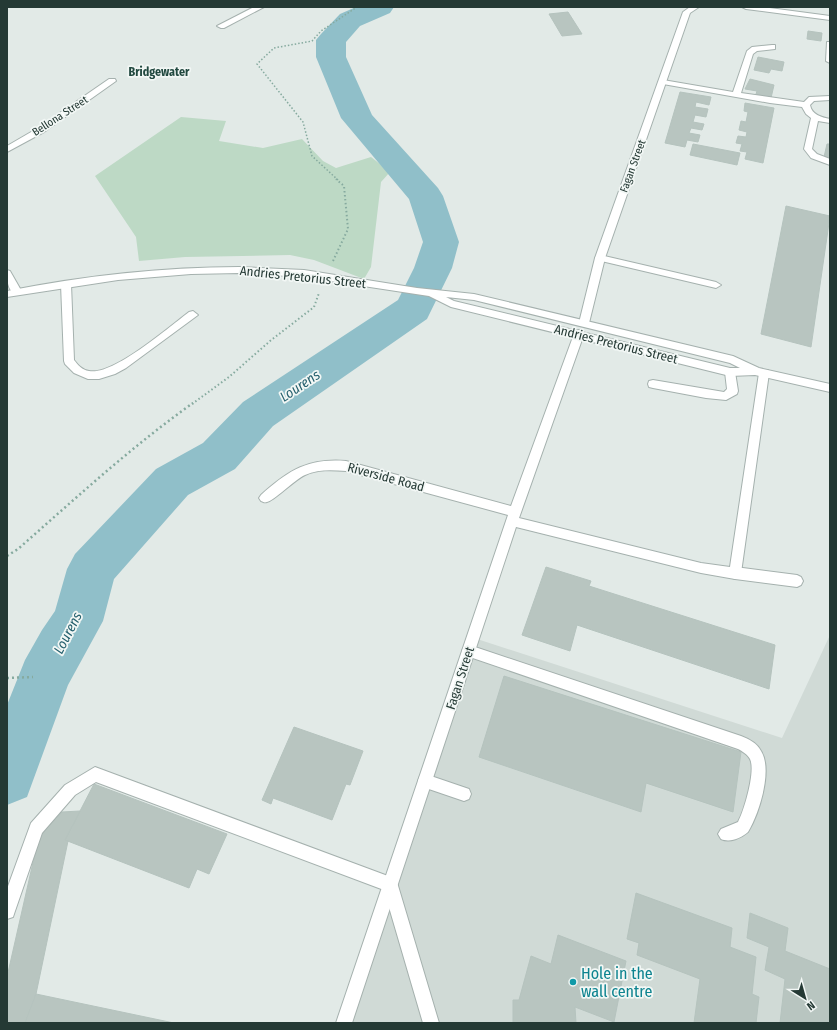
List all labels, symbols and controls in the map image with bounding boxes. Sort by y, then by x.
district label: Bridgewater [128,65,190,79]
street label: Bellona Street [30,93,91,139]
street label: Fagan Street [617,137,649,194]
street label: Andries Pretorius Street [239,263,368,291]
street label: Andries Pretorius Street [553,321,680,367]
water label: Lourens [277,366,323,406]
street label: Riverside Road [346,460,426,494]
water label: Lourens [50,609,86,657]
street label: Fagan Street [443,644,477,711]
place label: Hole in the wall centre [581,964,653,1001]
marker: Hole in the wall centre [568,977,578,987]
north arrow [785,978,825,1018]
text: N [804,998,817,1013]

